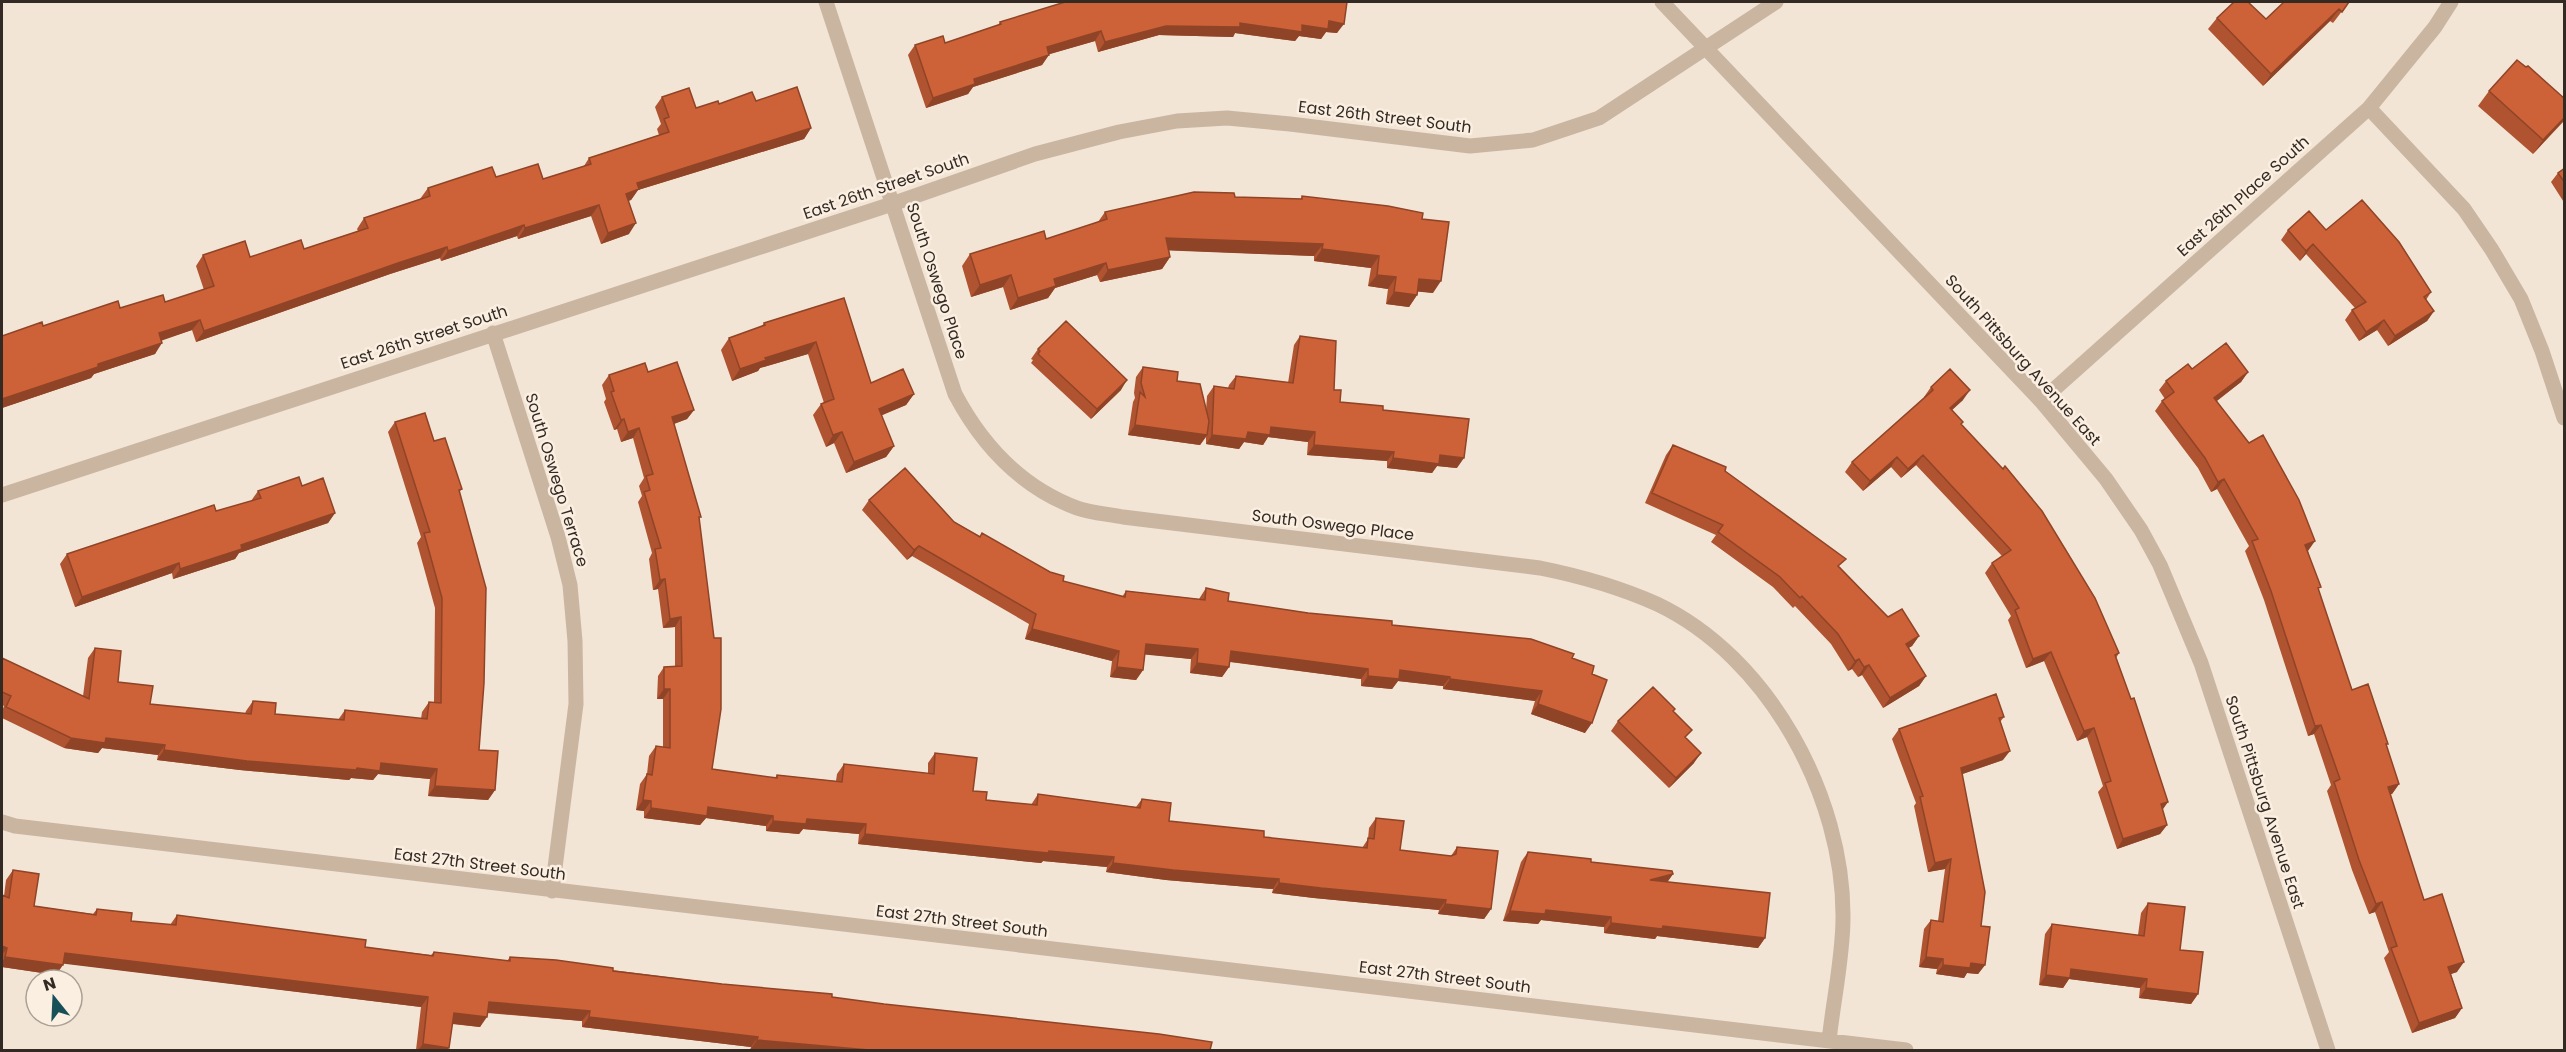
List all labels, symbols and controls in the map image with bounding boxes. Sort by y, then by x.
street label: East 26th Street South [1297,95,1473,139]
street label: East 26th Place South [2172,130,2314,262]
street label: East 26th Street South [800,147,972,225]
street label: South Oswego Place [901,200,973,362]
street label: South Pittsburg Avenue East [1940,269,2106,451]
street label: East 26th Street South [338,299,510,375]
street label: South Oswego Terrace [520,390,594,570]
street label: South Oswego Place [1251,504,1415,546]
street label: South Pittsburg Avenue East [2220,692,2310,912]
street label: East 27th Street South [393,842,567,886]
street label: East 27th Street South [875,899,1049,943]
street label: East 27th Street South [1358,955,1532,999]
north arrow [24,968,84,1028]
text: N [40,971,59,997]

